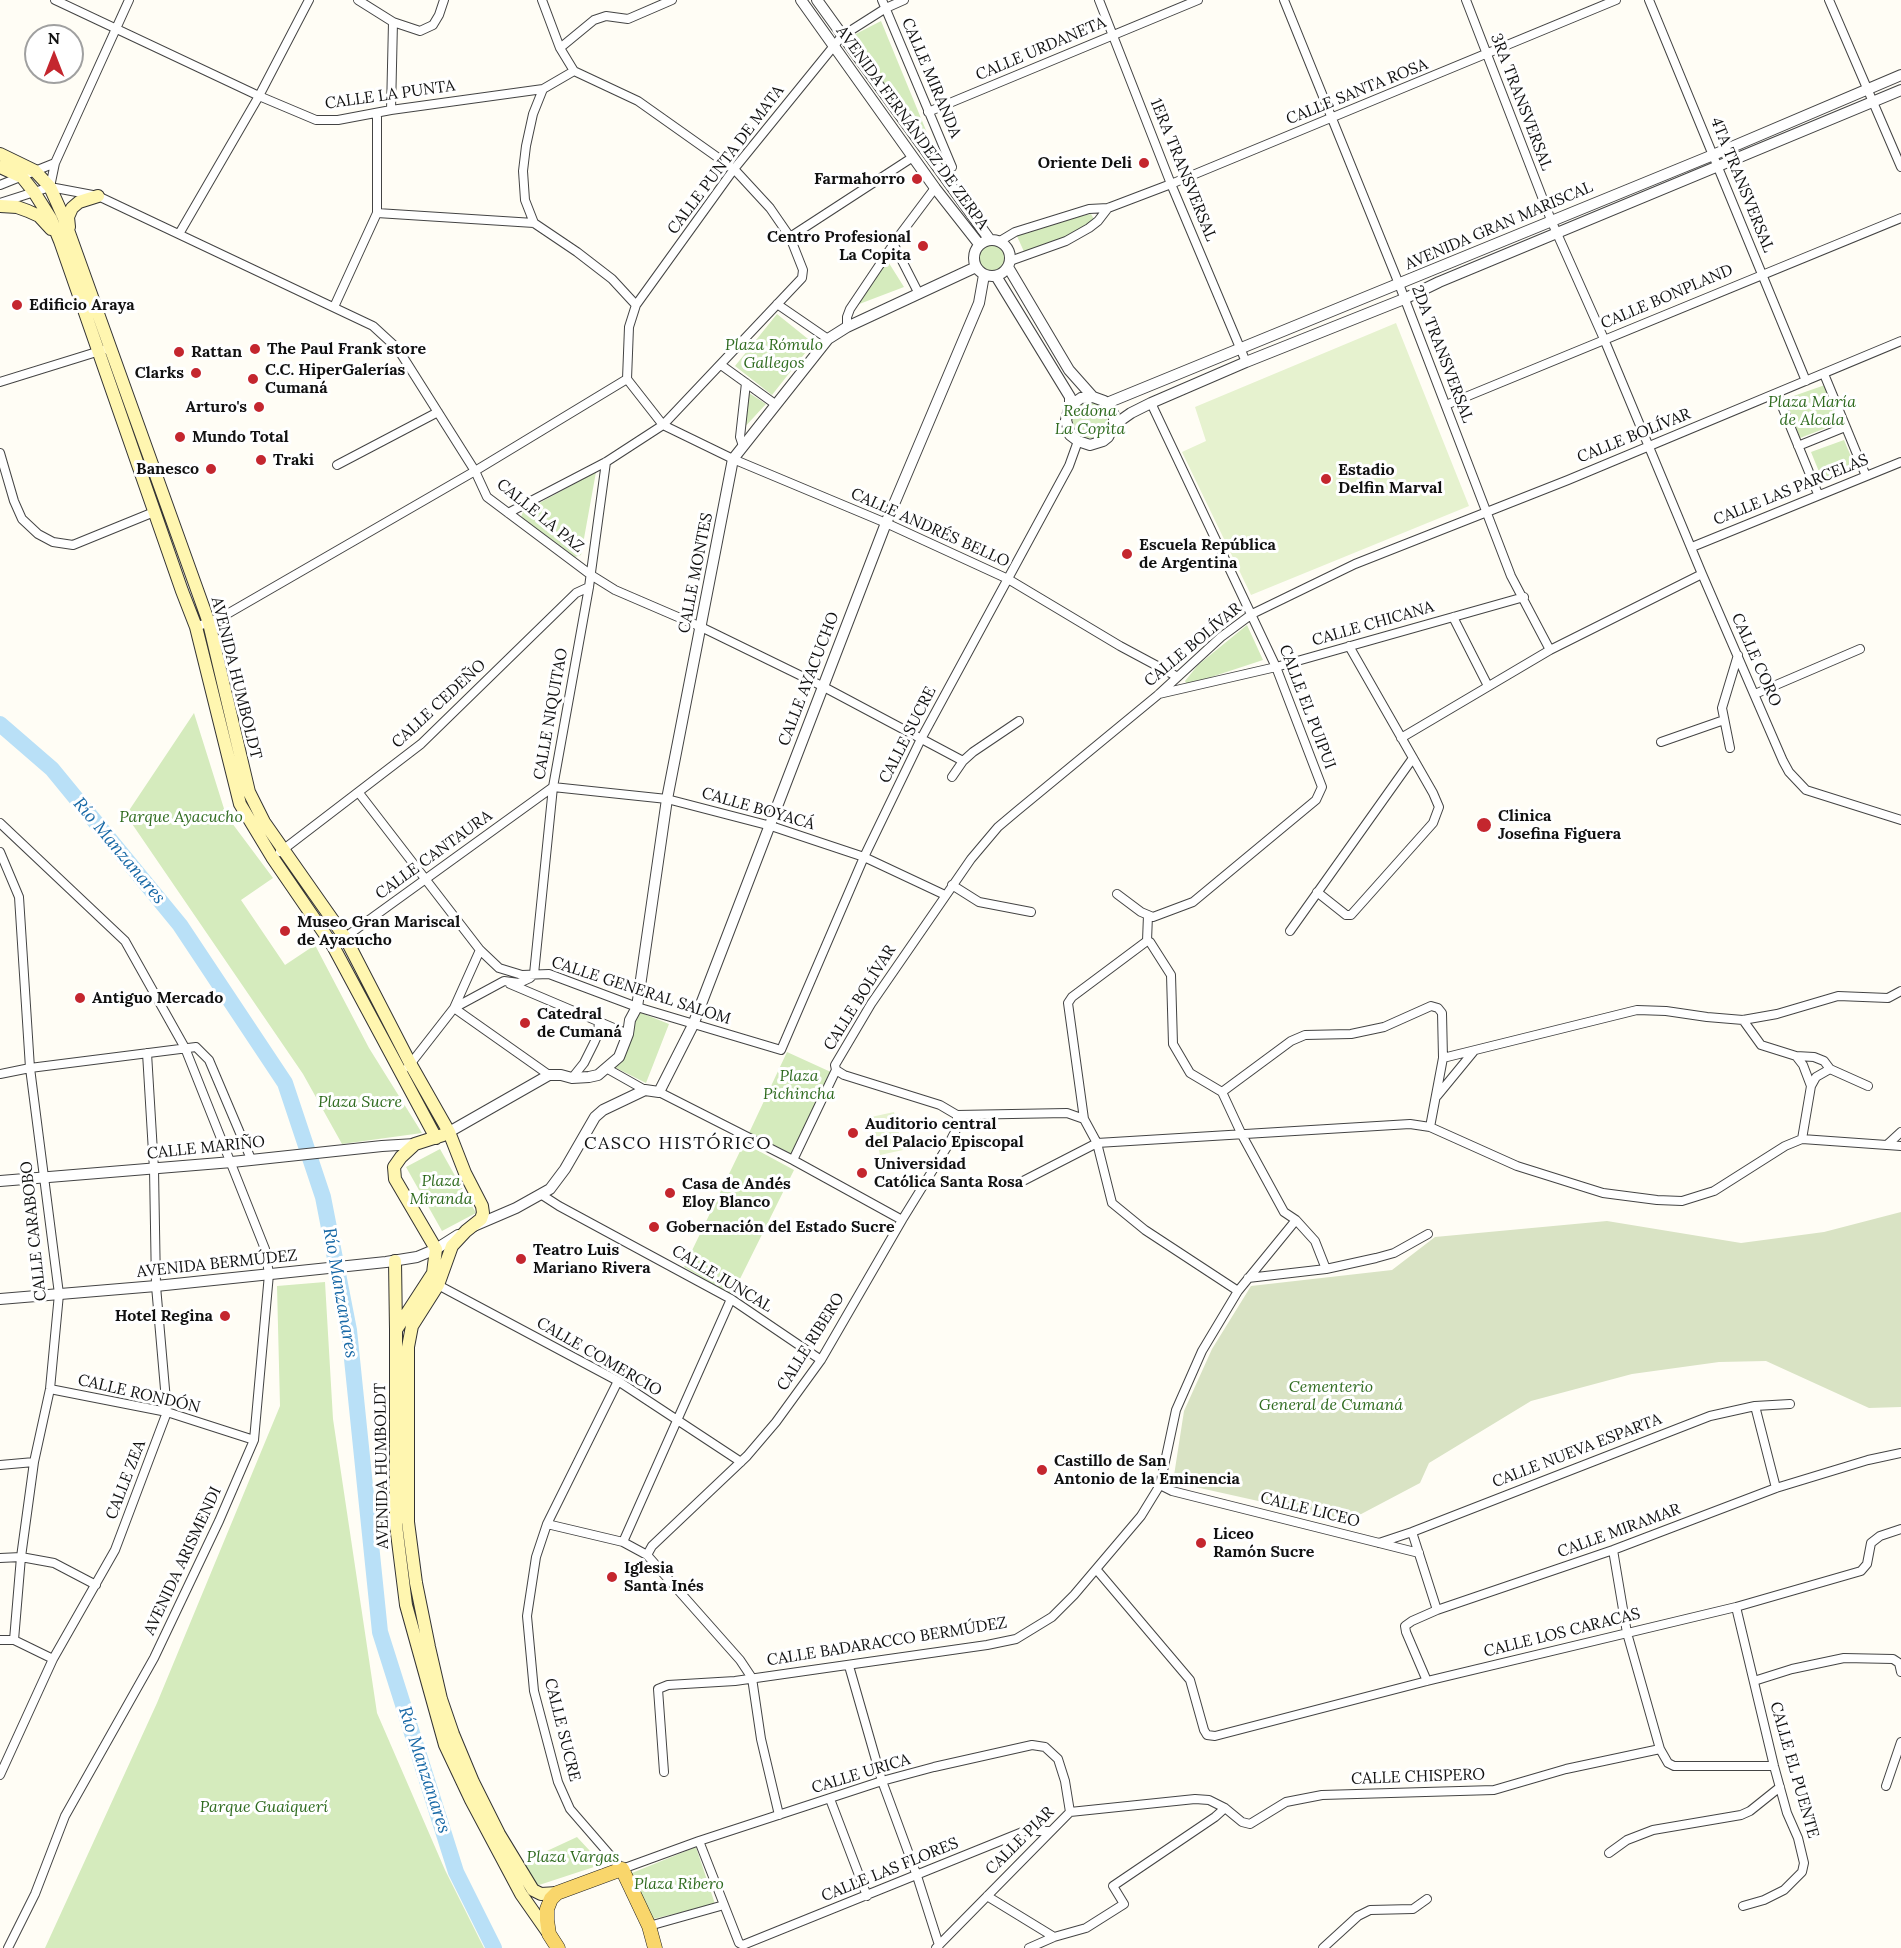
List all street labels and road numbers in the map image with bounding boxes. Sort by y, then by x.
street label: CALLE URDANETA [973,13,1109,85]
street label: CALLE MIRANDA [897,15,965,141]
street label: AVENIDA FERNÁNDEZ DE ZERPA [832,22,992,234]
street label: 3RA TRANSVERSAL [1486,31,1556,173]
street label: CALLE SANTA ROSA [1283,55,1431,129]
street label: CALLE LA PUNTA [324,76,456,114]
street label: CALLE PUNTA DE MATA [664,82,788,238]
street label: 1ERA TRANSVERSAL [1146,96,1220,244]
street label: 4TA TRANSVERSAL [1706,115,1778,255]
street label: AVENIDA GRAN MARISCAL [1402,178,1596,274]
street label: CALLE BONPLAND [1598,260,1736,334]
street label: 2DA TRANSVERSAL [1407,283,1477,425]
street label: CALLE BOLÍVAR [1574,405,1694,467]
street label: CALLE LAS PARCELAS [1711,450,1871,530]
street label: CALLE LA PAZ [493,475,587,557]
street label: CALLE ANDRÉS BELLO [848,484,1012,572]
street label: CALLE MONTES [675,511,717,635]
street label: AVENIDA HUMBOLDT [207,595,265,761]
street label: CALLE CHICANA [1310,597,1436,651]
street label: CALLE BOLÍVAR [1141,599,1245,691]
street label: CALLE AYACUCHO [775,609,843,749]
street label: CALLE CORO [1727,610,1785,710]
street label: CALLE EL PUIPUI [1275,642,1339,772]
street label: CALLE NIQUITAO [530,647,572,781]
street label: CALLE CEDEÑO [388,656,490,752]
street label: CALLE SUCRE [875,683,941,787]
street label: CALLE BOYACÁ [699,784,817,834]
street label: CALLE CANTAURA [372,806,496,904]
street label: CALLE BOLÍVAR [820,942,900,1054]
street label: CALLE GENERAL SALOM [549,953,733,1029]
street label: CALLE MARIÑO [146,1132,266,1164]
street label: CALLE CARABOBO [17,1160,51,1302]
street label: CALLE JUNCAL [668,1241,776,1317]
street label: AVENIDA BERMÚDEZ [136,1246,298,1282]
street label: CALLE RIBERO [773,1290,849,1394]
street label: CALLE COMERCIO [533,1313,665,1401]
street label: CALLE RONDÓN [76,1371,202,1417]
street label: AVENIDA HUMBOLDT [371,1383,393,1549]
street label: CALLE NUEVA ESPARTA [1490,1410,1664,1492]
street label: CALLE ZEA [102,1438,150,1522]
street label: AVENIDA ARISMENDI [140,1484,226,1638]
street label: CALLE LICEO [1258,1488,1362,1532]
street label: CALLE MIRAMAR [1555,1500,1683,1562]
street label: CALLE LOS CARACAS [1482,1604,1642,1662]
street label: CALLE BADARACCO BERMÚDEZ [766,1614,1008,1670]
street label: CALLE SUCRE [540,1676,584,1784]
street label: CALLE EL PUENTE [1765,1700,1823,1840]
street label: CALLE URICA [809,1750,913,1798]
street label: CALLE CHISPERO [1351,1765,1485,1789]
street label: CALLE PIAR [982,1803,1058,1879]
street label: CALLE LAS FLORES [819,1834,961,1906]

